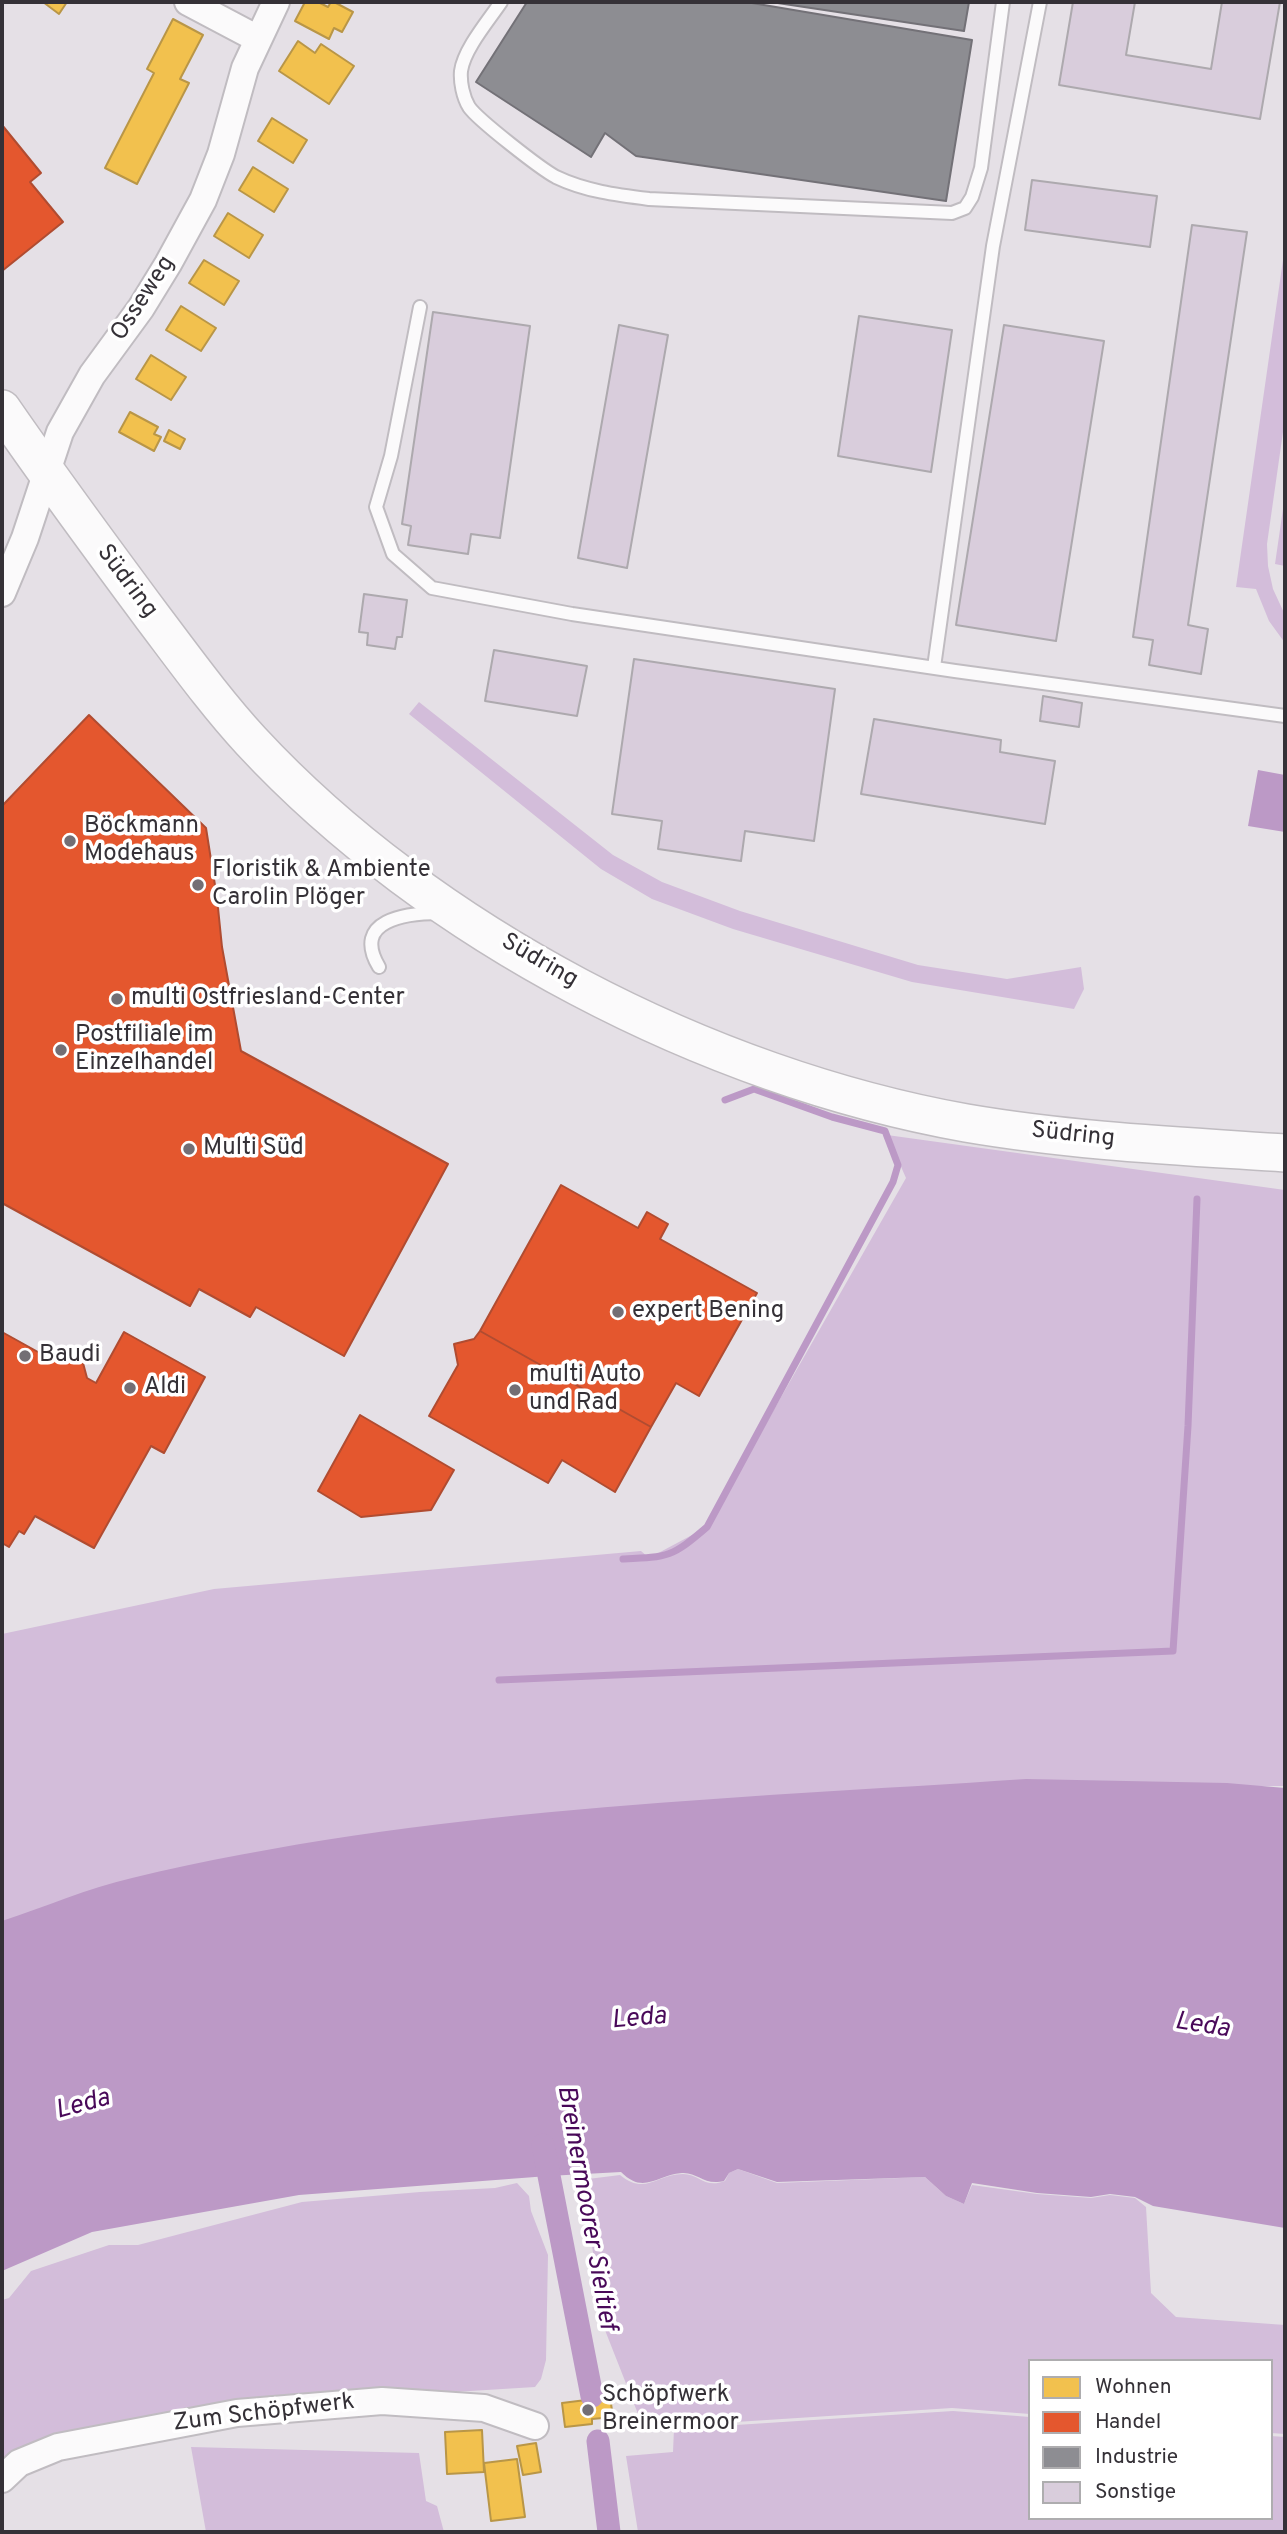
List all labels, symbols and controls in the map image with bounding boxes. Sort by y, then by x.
street label: Osseweg [106,251,182,347]
street label: Südring [89,540,163,624]
place label: Böckmann Modehaus [84,813,199,869]
marker: Böckmann Modehaus [62,833,78,849]
place label: Floristik & Ambiente Carolin Plöger [212,857,431,913]
marker: Floristik & Ambiente Carolin Plöger [190,877,206,893]
street label: Südring [495,929,583,995]
place label: multi Ostfriesland-Center [131,985,405,1013]
marker: multi Ostfriesland-Center [109,991,125,1007]
place label: Postfiliale im Einzelhandel [75,1022,214,1078]
marker: Postfiliale im Einzelhandel [53,1042,69,1058]
street label: Südring [1030,1117,1116,1155]
place label: Multi Süd [203,1135,304,1163]
marker: Multi Süd [181,1141,197,1157]
place label: expert Bening [632,1298,784,1326]
marker: expert Bening [610,1304,626,1320]
place label: Baudi [39,1342,101,1370]
marker: Baudi [17,1348,33,1364]
place label: multi Auto und Rad [529,1362,641,1418]
place label: Aldi [144,1374,186,1402]
marker: Aldi [122,1380,138,1396]
marker: multi Auto und Rad [507,1382,523,1398]
water label: Leda [610,2002,668,2038]
water label: Leda [1172,2007,1232,2047]
water label: Breinermoorer Sieltief [548,2083,622,2333]
water label: Leda [52,2084,114,2128]
legend [1028,2359,1273,2520]
text: Wohnen [1095,2374,1172,2401]
place label: Schöpfwerk Breinermoor [602,2382,739,2438]
street label: Zum Schöpfwerk [172,2389,356,2439]
marker: Schöpfwerk Breinermoor [580,2402,596,2418]
text: Handel [1095,2409,1161,2436]
text: Industrie [1095,2444,1178,2471]
text: Sonstige [1095,2479,1176,2506]

